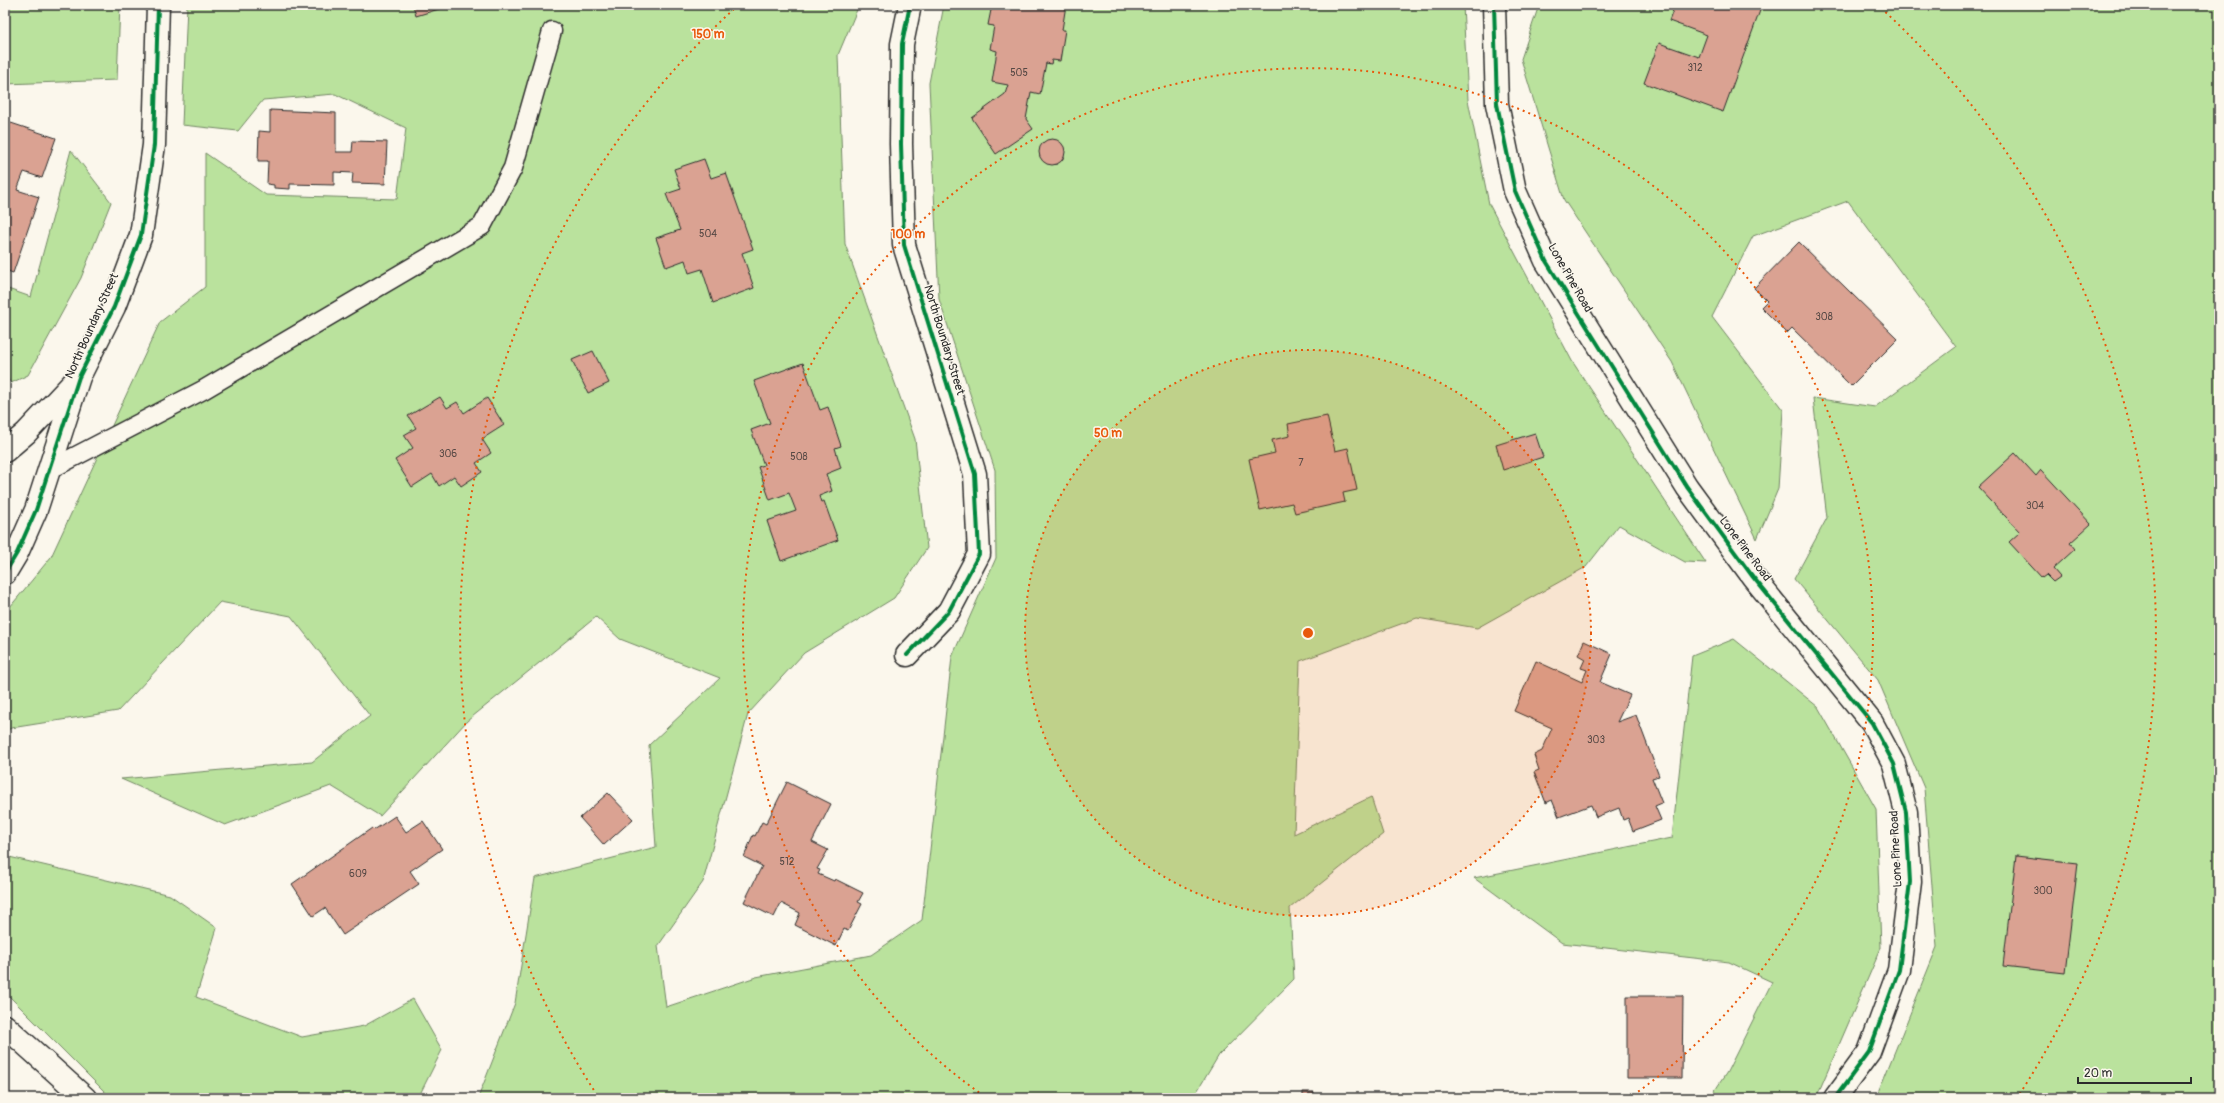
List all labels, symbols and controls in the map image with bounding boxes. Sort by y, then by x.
text: 150 m [692,27,725,42]
house number: 312 [1687,62,1703,74]
house number: 505 [1010,67,1028,79]
text: 100 m [891,227,926,242]
house number: 504 [699,228,717,240]
street label: Lone Pine Road [1544,241,1596,315]
street label: North Boundary Street [62,271,122,381]
street label: North Boundary Street [920,283,968,397]
house number: 308 [1815,311,1833,323]
text: 50 m [1094,426,1122,441]
house number: 306 [439,448,457,460]
house number: 508 [790,451,808,463]
house number: 7 [1298,457,1304,469]
house number: 304 [2026,500,2044,512]
street label: Lone Pine Road [1716,514,1774,584]
centre of rings [1301,626,1315,640]
house number: 303 [1587,734,1605,746]
street label: Lone Pine Road [1886,810,1906,888]
house number: 512 [780,856,795,868]
house number: 609 [349,868,367,880]
house number: 300 [2033,885,2053,897]
scale bar [2078,1059,2191,1085]
text: 20 m [2084,1066,2113,1081]

